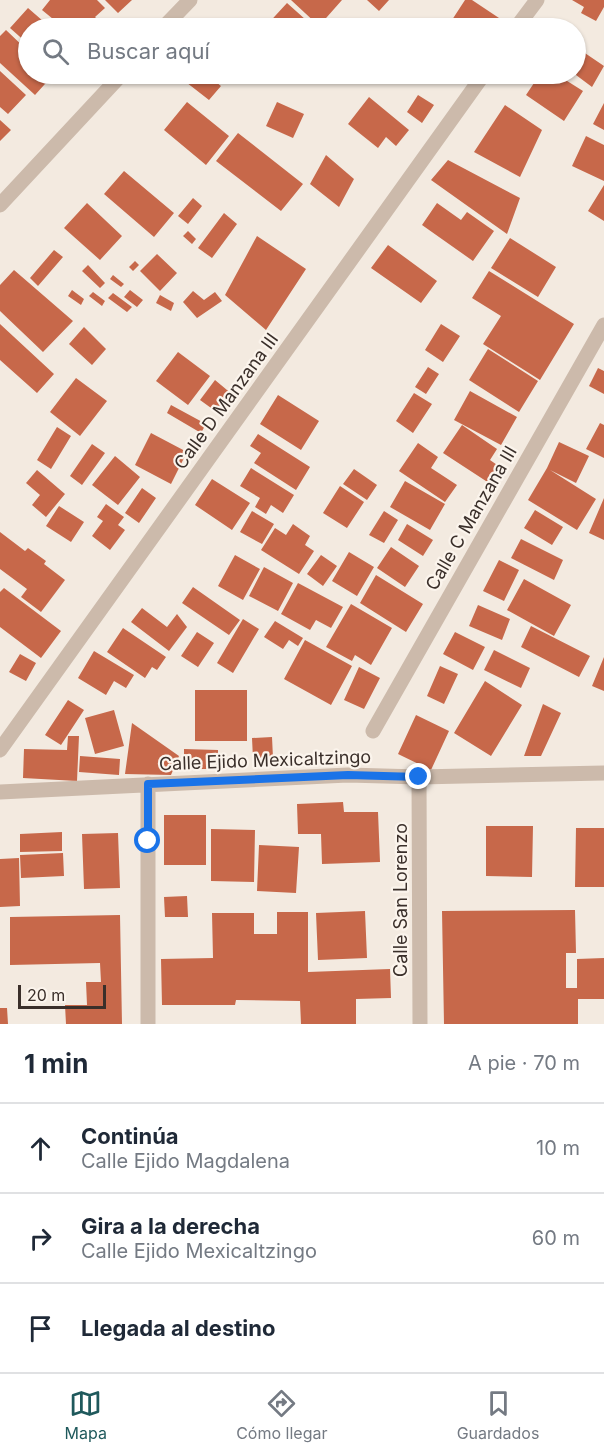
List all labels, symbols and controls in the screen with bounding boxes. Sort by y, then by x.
search box [18,18,586,84]
icon: search [39,35,72,68]
text: Buscar aquí [87,38,210,64]
street label: Calle D Manzana III [170,329,282,473]
street label: Calle C Manzana III [421,442,521,594]
street label: Calle Ejido Mexicaltzingo [159,746,371,774]
route end [405,763,431,789]
street label: Calle San Lorenzo [390,823,411,977]
route start [134,827,160,853]
scale bar [18,982,106,1010]
text: 20 m [27,985,65,1005]
text: 1 min [24,1048,88,1079]
text: A pie · 70 m [468,1051,580,1075]
text: Continúa [81,1123,179,1149]
icon: ahead [24,1132,57,1165]
text: 10 m [536,1136,580,1160]
text: Calle Ejido Magdalena [81,1149,290,1173]
text: Gira a la derecha [81,1213,260,1239]
icon: right [24,1222,57,1255]
text: 60 m [532,1226,580,1250]
text: Calle Ejido Mexicaltzingo [81,1239,317,1263]
icon: arrive [24,1312,57,1345]
text: Llegada al destino [81,1315,275,1341]
tab: Mapa [65,1387,107,1443]
tab: Cómo llegar [236,1387,327,1443]
tab: Guardados [457,1387,539,1443]

